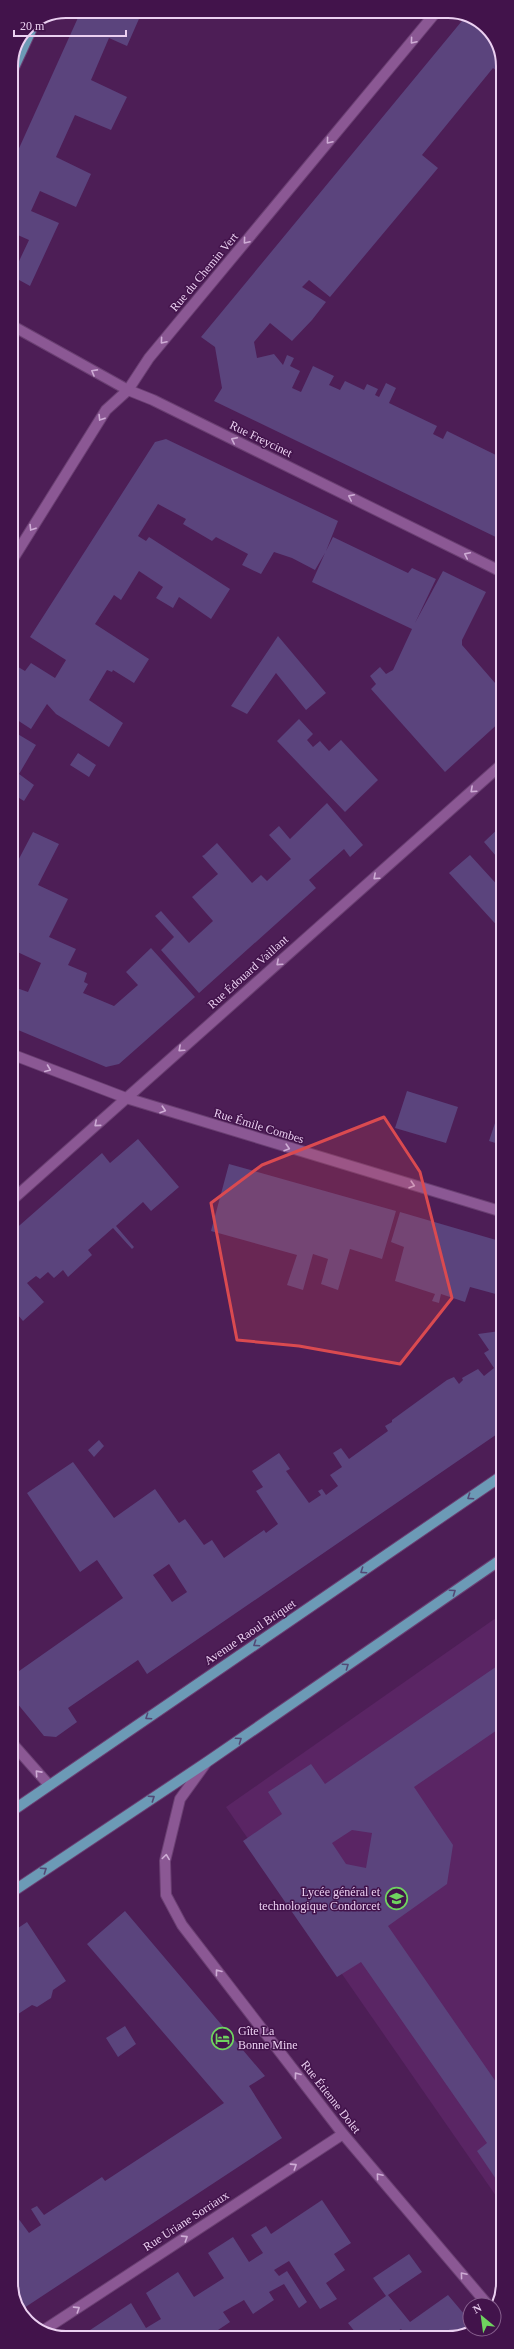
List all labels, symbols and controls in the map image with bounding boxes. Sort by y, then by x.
scale bar [14,12,126,38]
text: 20 m [20,19,45,33]
one-way arrow [410,37,417,44]
one-way arrow [327,137,334,144]
street label: Rue du Chemin Vert [167,229,241,314]
one-way arrow [244,237,251,244]
one-way arrow [161,337,168,344]
one-way arrow [91,369,98,376]
one-way arrow [98,414,106,421]
street label: Rue Freycinet [228,418,295,460]
one-way arrow [231,437,238,445]
one-way arrow [347,494,355,502]
one-way arrow [30,524,37,531]
one-way arrow [464,552,472,560]
one-way arrow [470,786,478,793]
one-way arrow [373,872,381,879]
street label: Rue Édouard Vaillant [205,932,291,1012]
one-way arrow [276,958,283,965]
one-way arrow [179,1044,186,1051]
one-way arrow [44,1064,51,1072]
one-way arrow [159,1105,166,1114]
street label: Rue Émile Combes [212,1106,306,1146]
one-way arrow [94,1120,101,1127]
one-way arrow [284,1143,291,1152]
one-way arrow [408,1180,415,1189]
one-way arrow [468,1492,475,1499]
one-way arrow [360,1566,367,1573]
one-way arrow [449,1589,456,1597]
street label: Avenue Raoul Briquet [202,1596,299,1668]
one-way arrow [253,1639,260,1647]
one-way arrow [342,1663,349,1671]
one-way arrow [146,1712,153,1719]
one-way arrow [235,1737,242,1745]
one-way arrow [35,1771,42,1778]
one-way arrow [148,1795,155,1803]
one-way arrow [161,1853,170,1860]
one-way arrow [40,1867,47,1875]
place label: Lycée général et technologique Condorcet [259,1885,381,1913]
school or university icon: Lycée général et technologique Condorcet [383,1886,409,1912]
one-way arrow [216,1969,223,1976]
place label: Gîte La Bonne Mine [238,2024,298,2052]
hotel icon: Gîte La Bonne Mine [209,2025,235,2051]
street label: Rue Étienne Dolet [298,2058,364,2137]
one-way arrow [295,2072,302,2079]
one-way arrow [290,2163,297,2171]
one-way arrow [376,2173,383,2181]
street label: Rue Uriane Sorriaux [141,2188,231,2254]
one-way arrow [181,2235,188,2242]
one-way arrow [460,2273,467,2280]
north arrow [462,2297,502,2337]
text: N [471,2301,484,2315]
one-way arrow [72,2307,79,2314]

